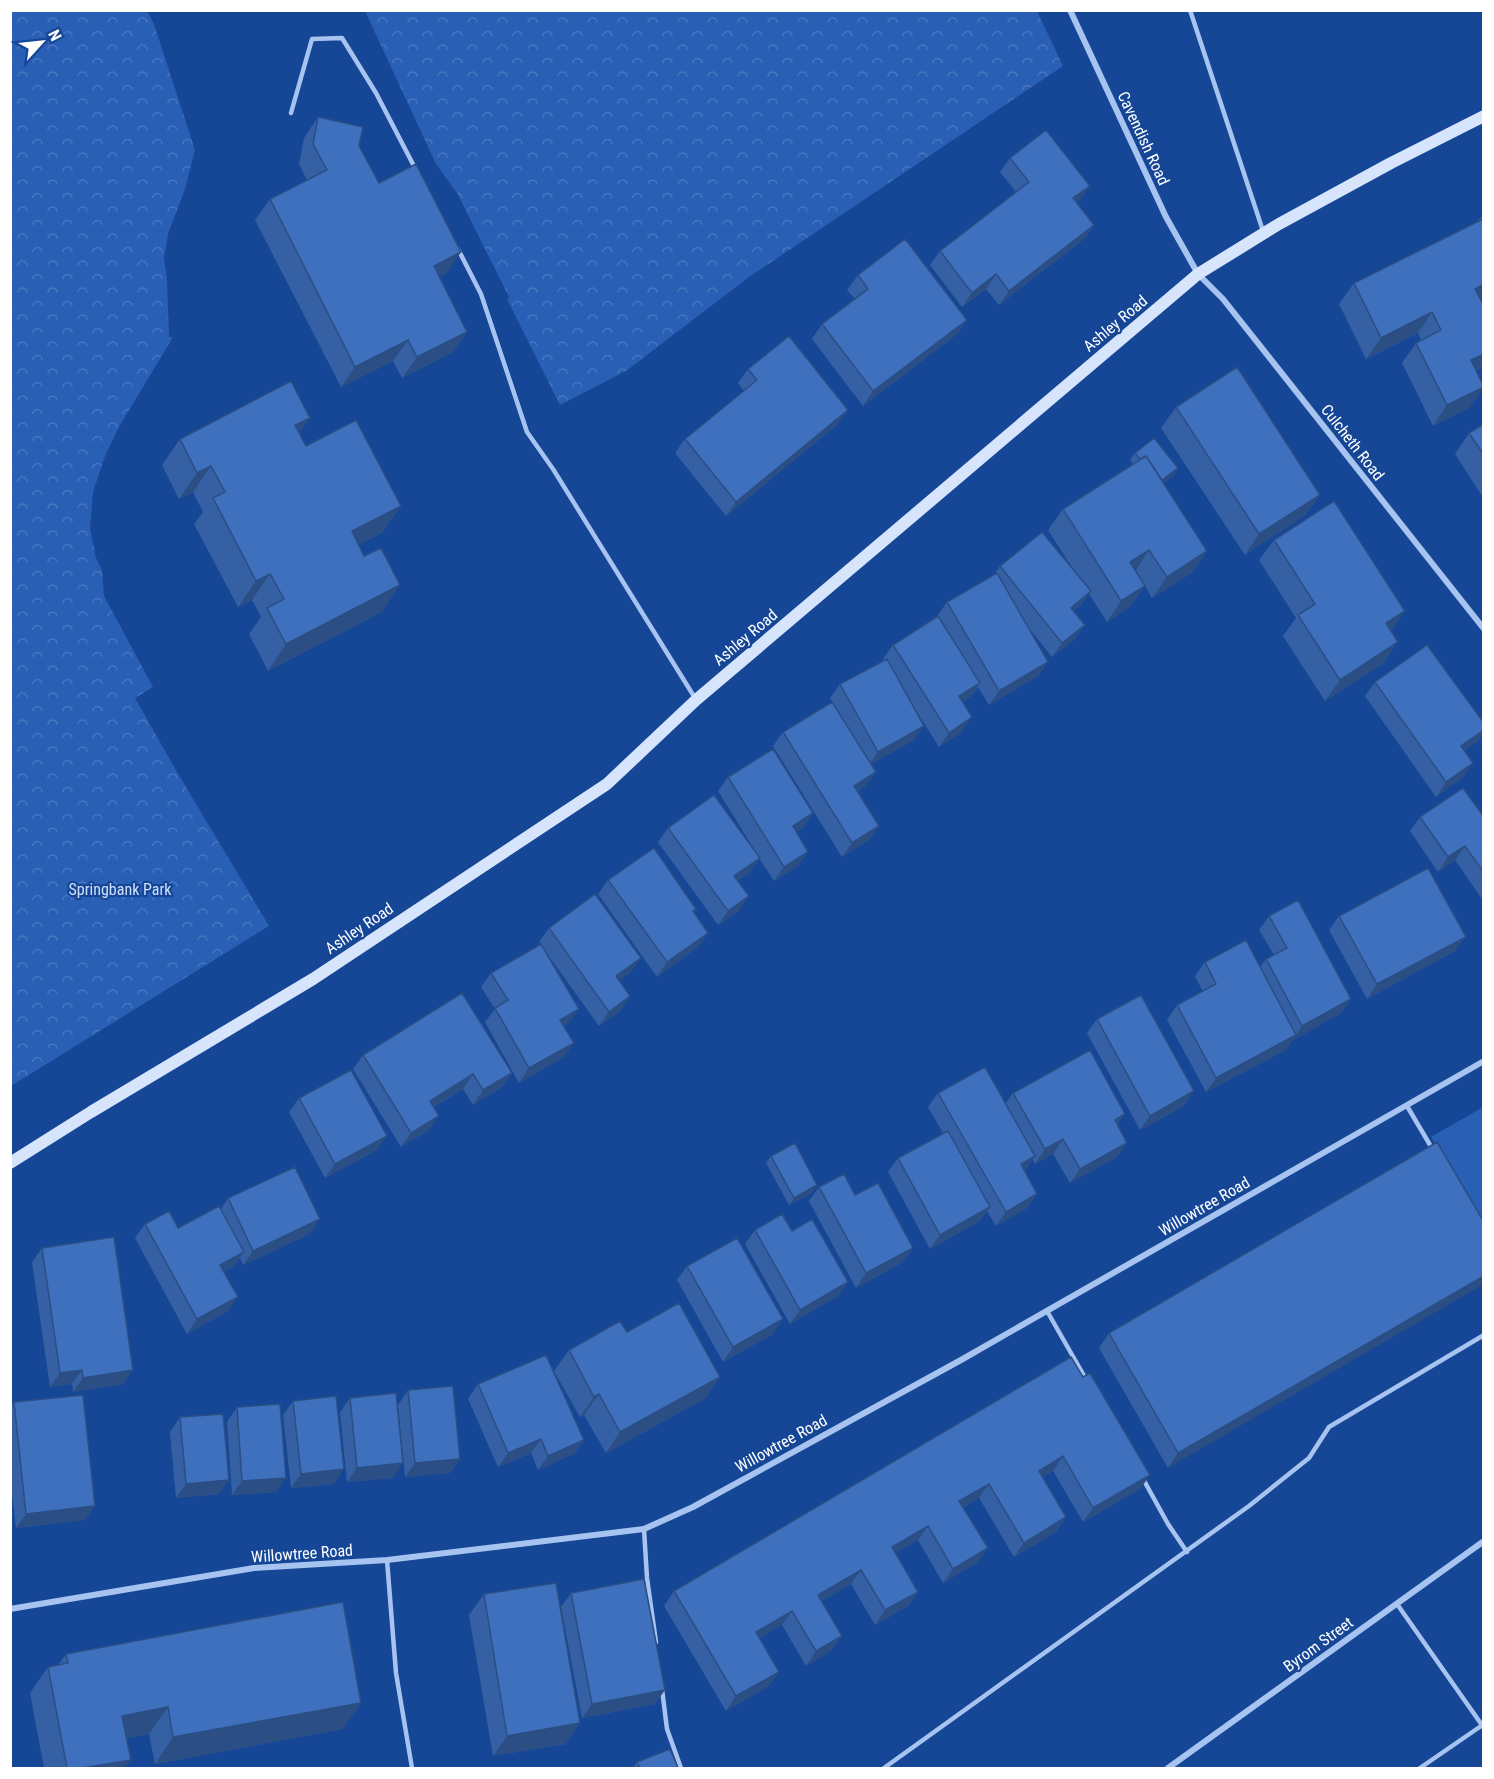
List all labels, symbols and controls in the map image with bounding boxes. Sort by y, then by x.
north arrow [12,12,72,72]
text: N [44,27,66,44]
street label: Cavendish Road [1114,88,1174,188]
street label: Ashley Road [1079,291,1151,356]
street label: Culcheth Road [1317,400,1388,484]
street label: Ashley Road [709,605,781,670]
park label: Springbank Park [68,880,172,899]
street label: Ashley Road [322,899,397,958]
street label: Willowtree Road [1155,1173,1253,1240]
street label: Willowtree Road [732,1410,830,1476]
street label: Willowtree Road [251,1540,354,1567]
street label: Byrom Street [1280,1613,1357,1676]

